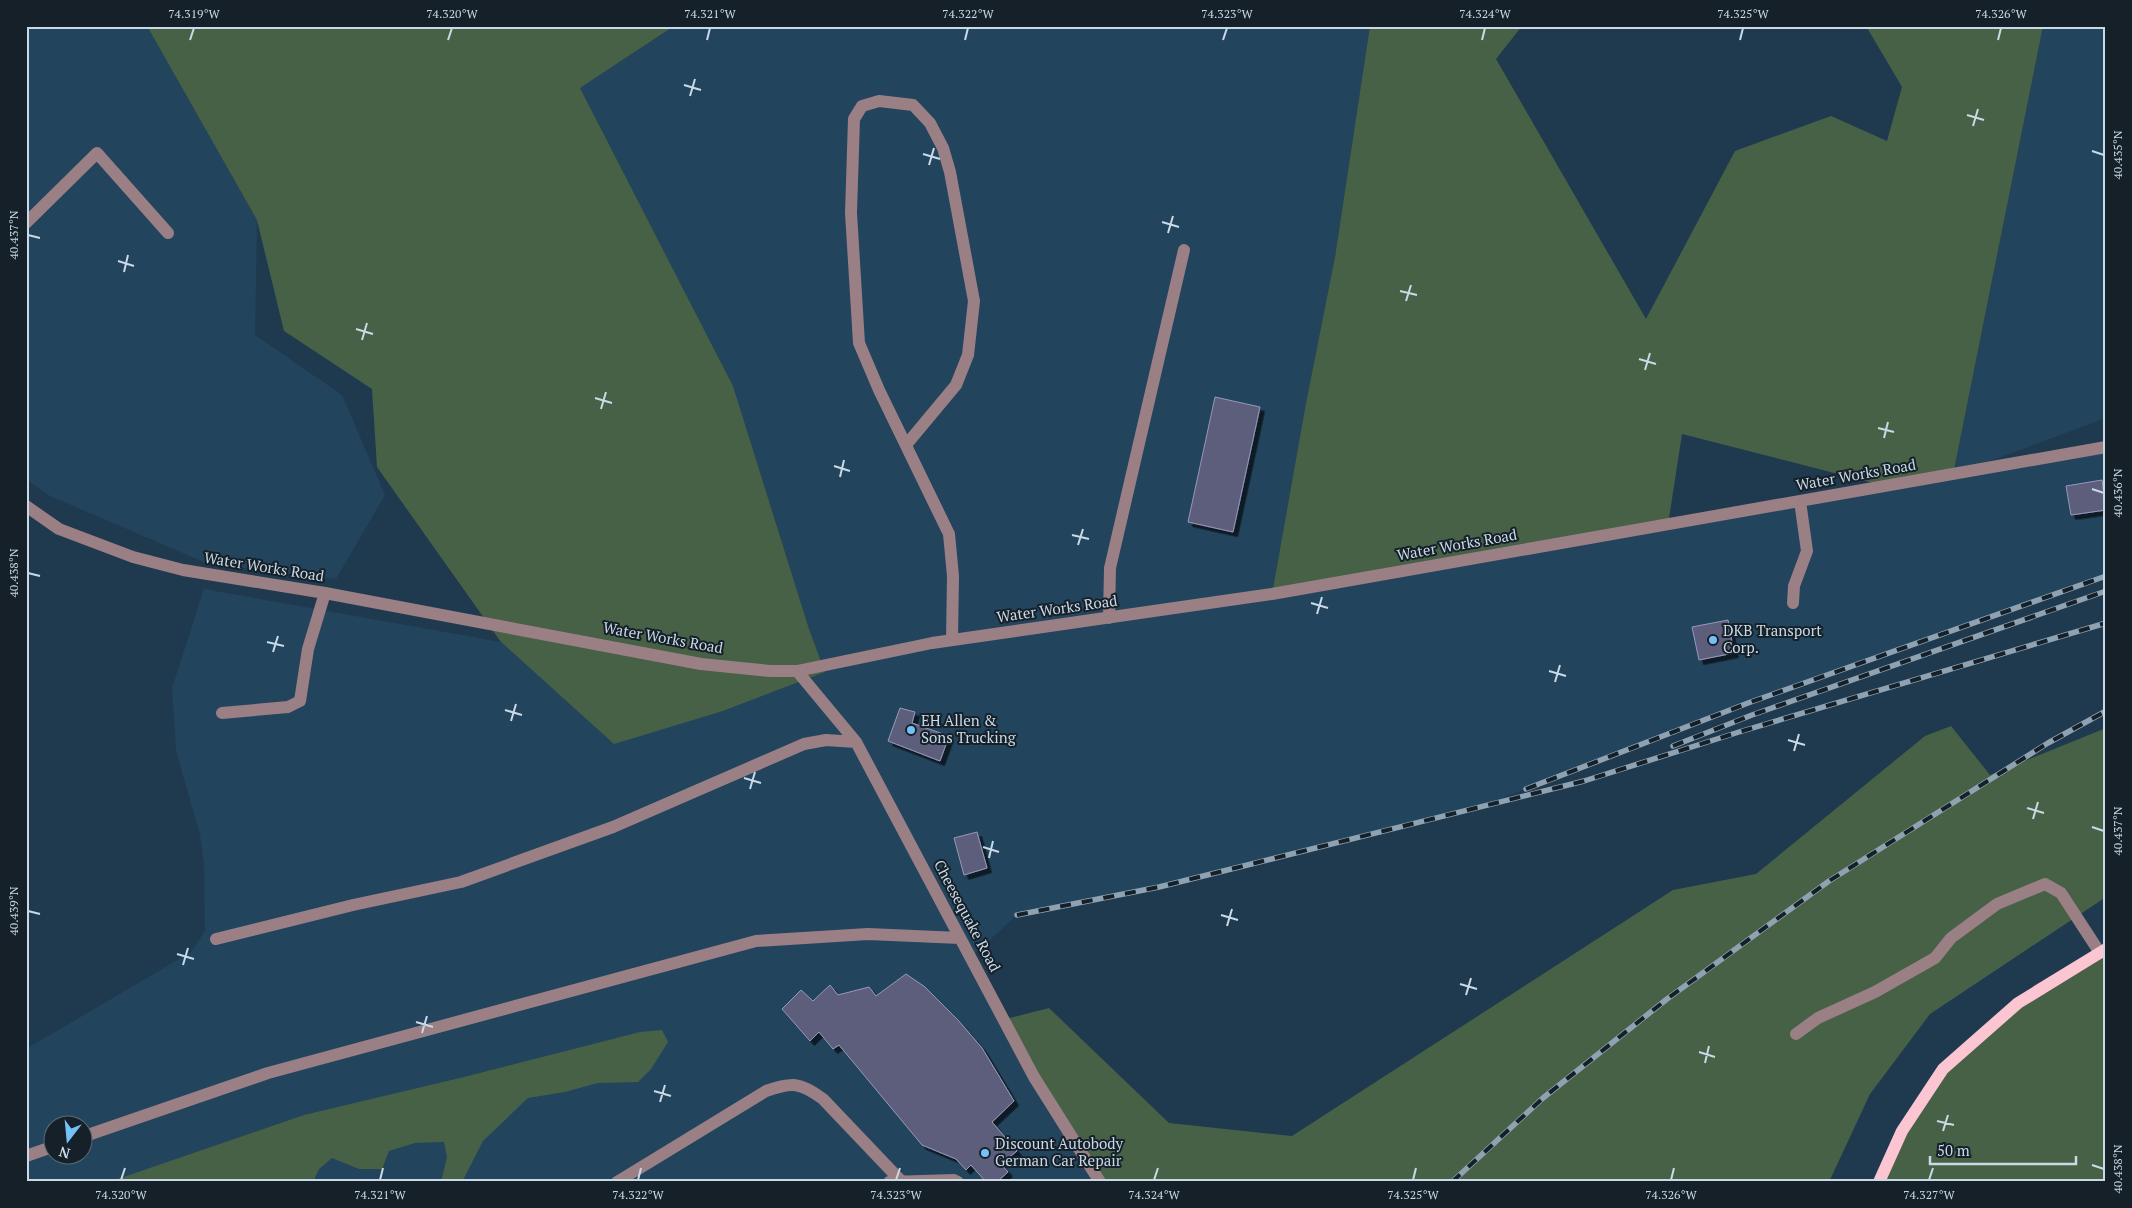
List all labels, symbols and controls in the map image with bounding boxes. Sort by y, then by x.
text: 74.319°W [168,6,221,21]
text: 74.320°W [426,6,479,21]
text: 74.321°W [684,6,737,21]
text: 74.322°W [942,6,995,21]
text: 74.323°W [1201,6,1254,21]
text: 74.324°W [1459,6,1512,21]
text: 74.325°W [1717,6,1770,21]
text: 74.326°W [1975,6,2028,21]
text: 40.435°N [2110,130,2125,180]
text: 40.437°N [6,210,21,260]
street label: Water Works Road [1794,454,1917,494]
text: 40.436°N [2110,468,2125,518]
street label: Water Works Road [1395,524,1518,564]
street label: Water Works Road [203,547,326,585]
text: 40.438°N [6,548,21,598]
street label: Water Works Road [995,590,1118,626]
street label: Water Works Road [602,617,725,657]
place label: DKB Transport Corp. [1723,620,1822,657]
marker: DKB Transport Corp. [1707,634,1719,646]
place label: EH Allen & Sons Trucking [921,710,1017,747]
marker: EH Allen & Sons Trucking [905,724,917,736]
text: 40.437°N [2110,806,2125,856]
street label: Cheesequake Road [930,856,1006,975]
text: 40.439°N [6,886,21,936]
north arrow [42,1116,92,1166]
place label: Discount Autobody German Car Repair [995,1133,1124,1170]
scale bar [1930,1133,2076,1165]
text: 50 m [1937,1140,1970,1160]
text: N [56,1142,72,1164]
text: 40.438°N [2110,1144,2125,1194]
marker: Discount Autobody German Car Repair [979,1147,991,1159]
text: 74.320°W [95,1187,148,1202]
text: 74.321°W [354,1187,407,1202]
text: 74.322°W [612,1187,665,1202]
text: 74.323°W [870,1187,923,1202]
text: 74.324°W [1128,1187,1181,1202]
text: 74.325°W [1387,1187,1440,1202]
text: 74.326°W [1645,1187,1698,1202]
text: 74.327°W [1903,1187,1956,1202]

